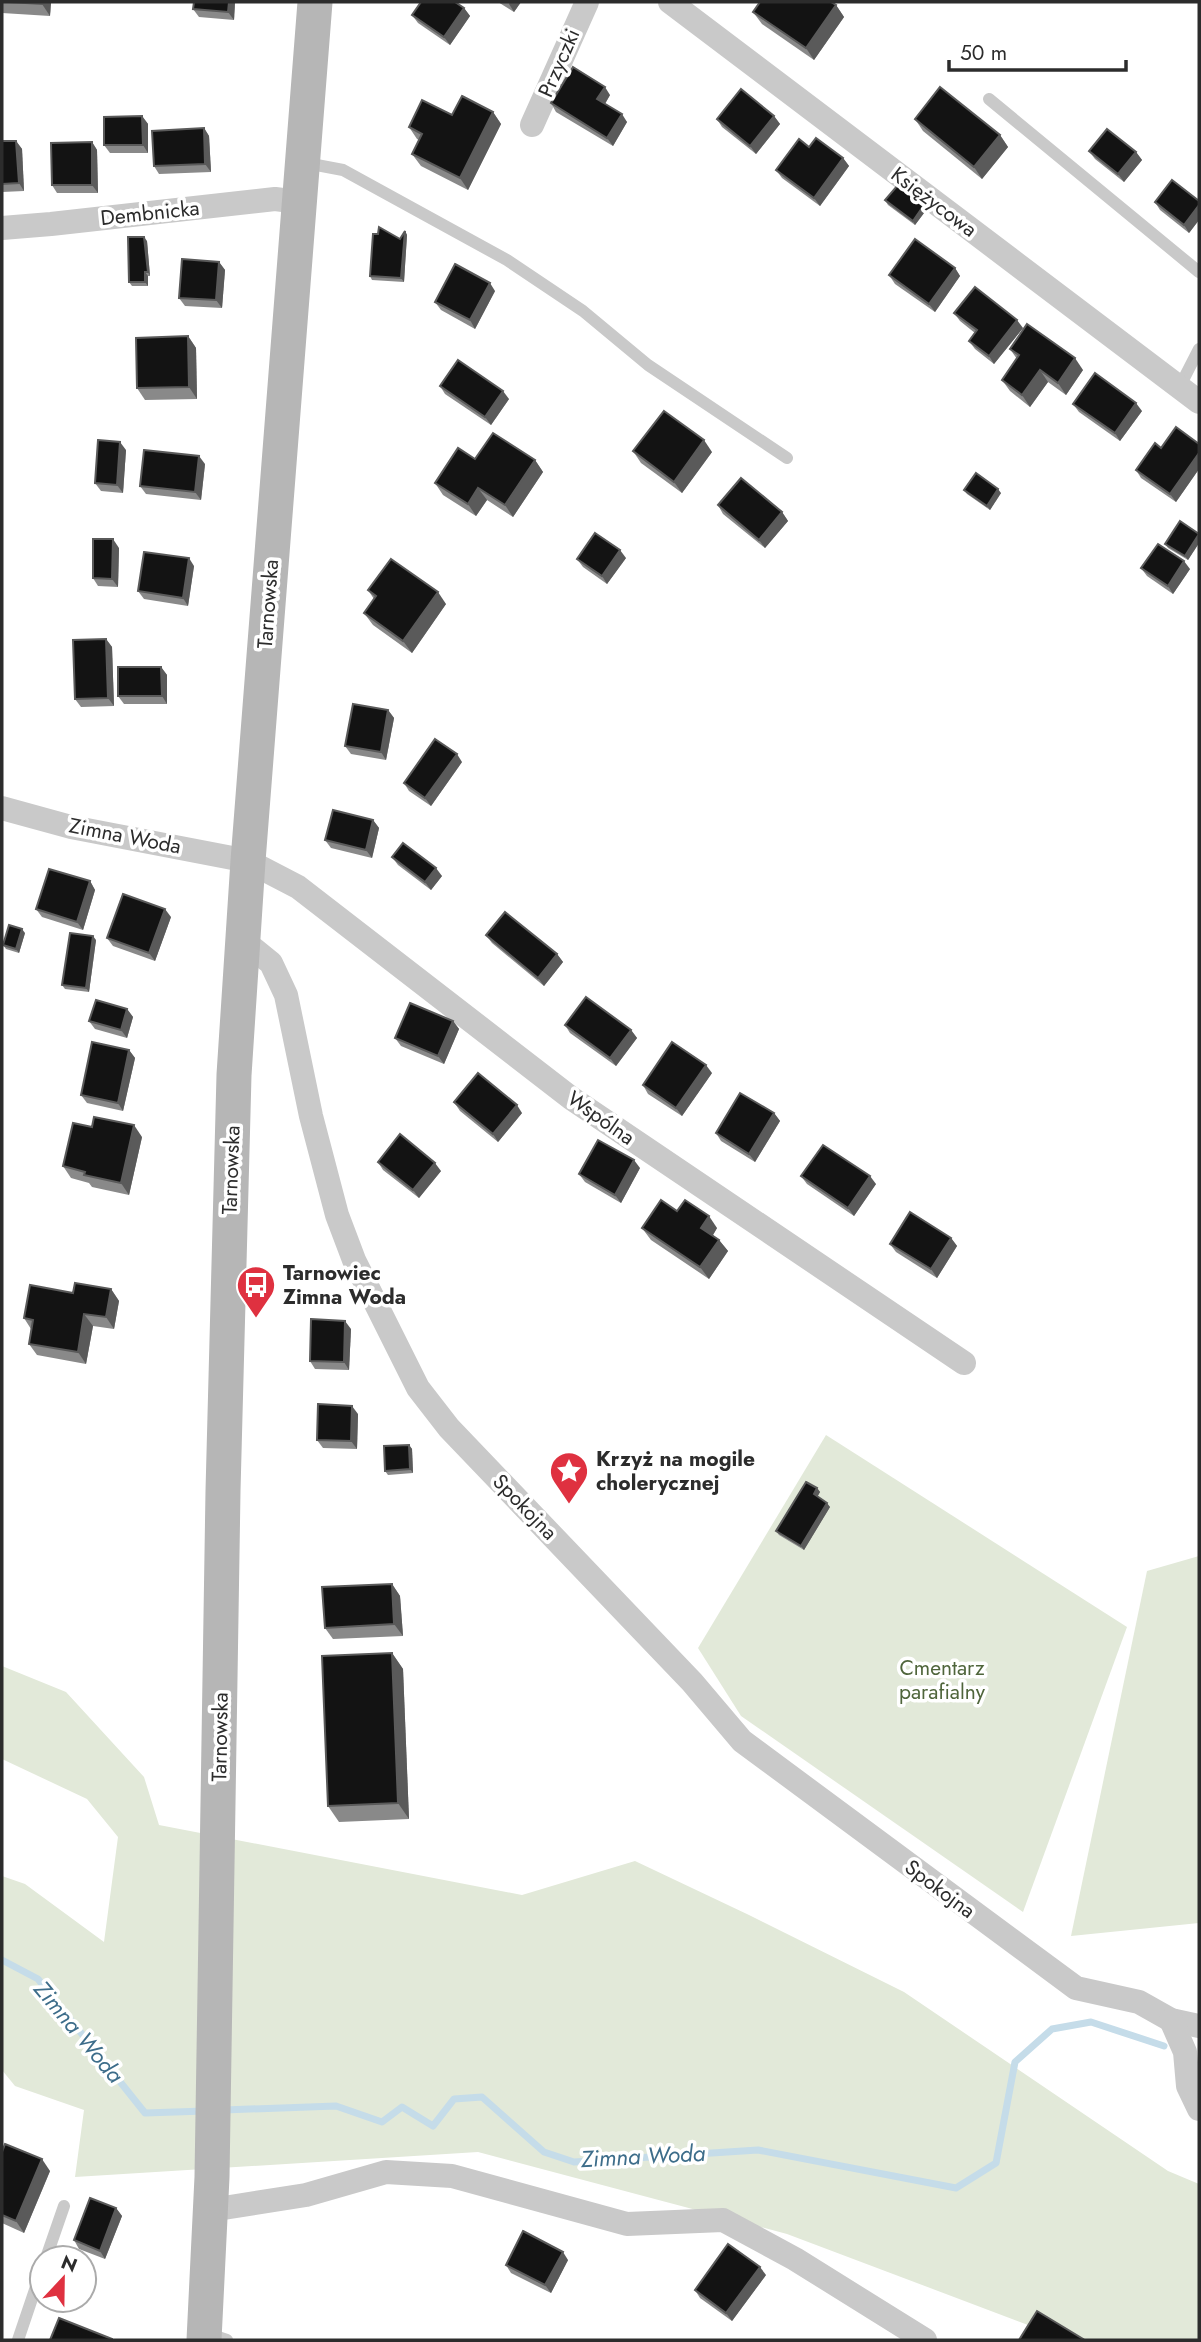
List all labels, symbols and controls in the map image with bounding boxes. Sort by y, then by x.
street label: Przyczki [531,24,587,102]
scale bar [949,28,1126,72]
text: 50 m [960,38,1007,68]
street label: Księżycowa [885,160,983,244]
street label: Dembnicka [99,193,201,233]
street label: Tarnowska [250,558,286,650]
street label: Zimna Woda [66,810,184,862]
street label: Wspólna [561,1084,641,1152]
street label: Tarnowska [214,1125,248,1215]
place label: Tarnowiec Zimna Woda [283,1258,406,1312]
bus stop icon: Tarnowiec Zimna Woda [235,1264,277,1319]
place label: Krzyż na mogile cholerycznej [596,1444,755,1498]
place icon: Krzyż na mogile cholerycznej [548,1450,590,1505]
street label: Spokojna [486,1467,564,1547]
park label: Cmentarz parafialny [899,1653,986,1707]
street label: Tarnowska [204,1692,236,1782]
street label: Spokojna [898,1852,982,1926]
water label: Zimna Woda [25,1973,132,2091]
water label: Zimna Woda [579,2136,706,2176]
north arrow [28,2244,98,2314]
text: N [57,2248,81,2279]

